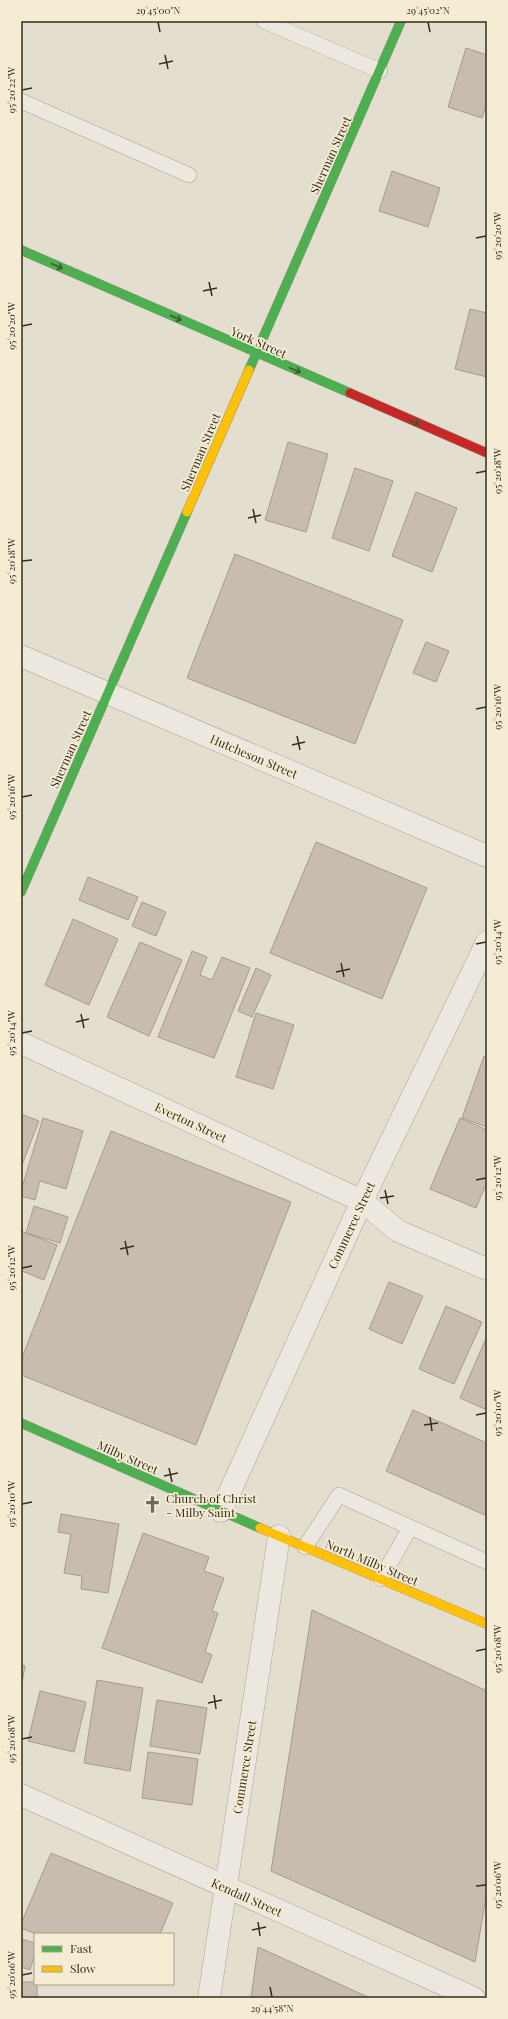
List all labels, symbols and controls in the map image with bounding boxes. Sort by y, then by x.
text: 29°45'00"N [136,3,180,17]
text: 29°45'02"N [406,3,450,17]
text: 95°20'22"W [4,66,18,113]
street label: Sherman Street [306,113,355,197]
text: 95°20'20"W [490,211,504,260]
one-way arrow [50,263,62,270]
text: 95°20'20"W [4,301,18,350]
one-way arrow [169,315,181,323]
street label: York Street [228,322,290,362]
one-way arrow [288,367,300,375]
street label: Sherman Street [176,410,224,494]
one-way arrow [408,419,420,426]
text: 95°20'18"W [490,447,504,494]
text: 95°20'18"W [4,537,18,584]
text: 95°20'16"W [490,683,504,730]
street label: Sherman Street [46,707,95,791]
street label: Hutcheson Street [208,730,301,782]
text: 95°20'16"W [4,773,18,820]
text: 95°20'14"W [490,918,504,965]
text: 95°20'14"W [4,1009,18,1056]
street label: Everton Street [152,1098,230,1146]
text: 95°20'12"W [490,1154,504,1201]
street label: Commerce Street [324,1178,379,1271]
text: 95°20'12"W [4,1244,18,1291]
text: 95°20'10"W [490,1389,504,1436]
street label: Milby Street [95,1436,162,1478]
text: 95°20'10"W [4,1480,18,1527]
place label: Church of Christ - Milby Saint [166,1490,257,1520]
church icon: Church of Christ - Milby Saint [143,1495,163,1515]
street label: North Milby Street [323,1535,422,1589]
text: 95°20'08"W [490,1624,504,1673]
text: 95°20'08"W [4,1714,18,1763]
street label: Commerce Street [229,1718,259,1815]
text: 95°20'06"W [490,1860,504,1909]
street label: Kendall Street [209,1874,286,1920]
legend [34,1933,174,1985]
text: Fast [70,1940,93,1956]
text: 95°20'06"W [4,1950,18,1999]
text: Slow [70,1960,96,1976]
text: 29°44'58"N [251,2001,293,2015]

